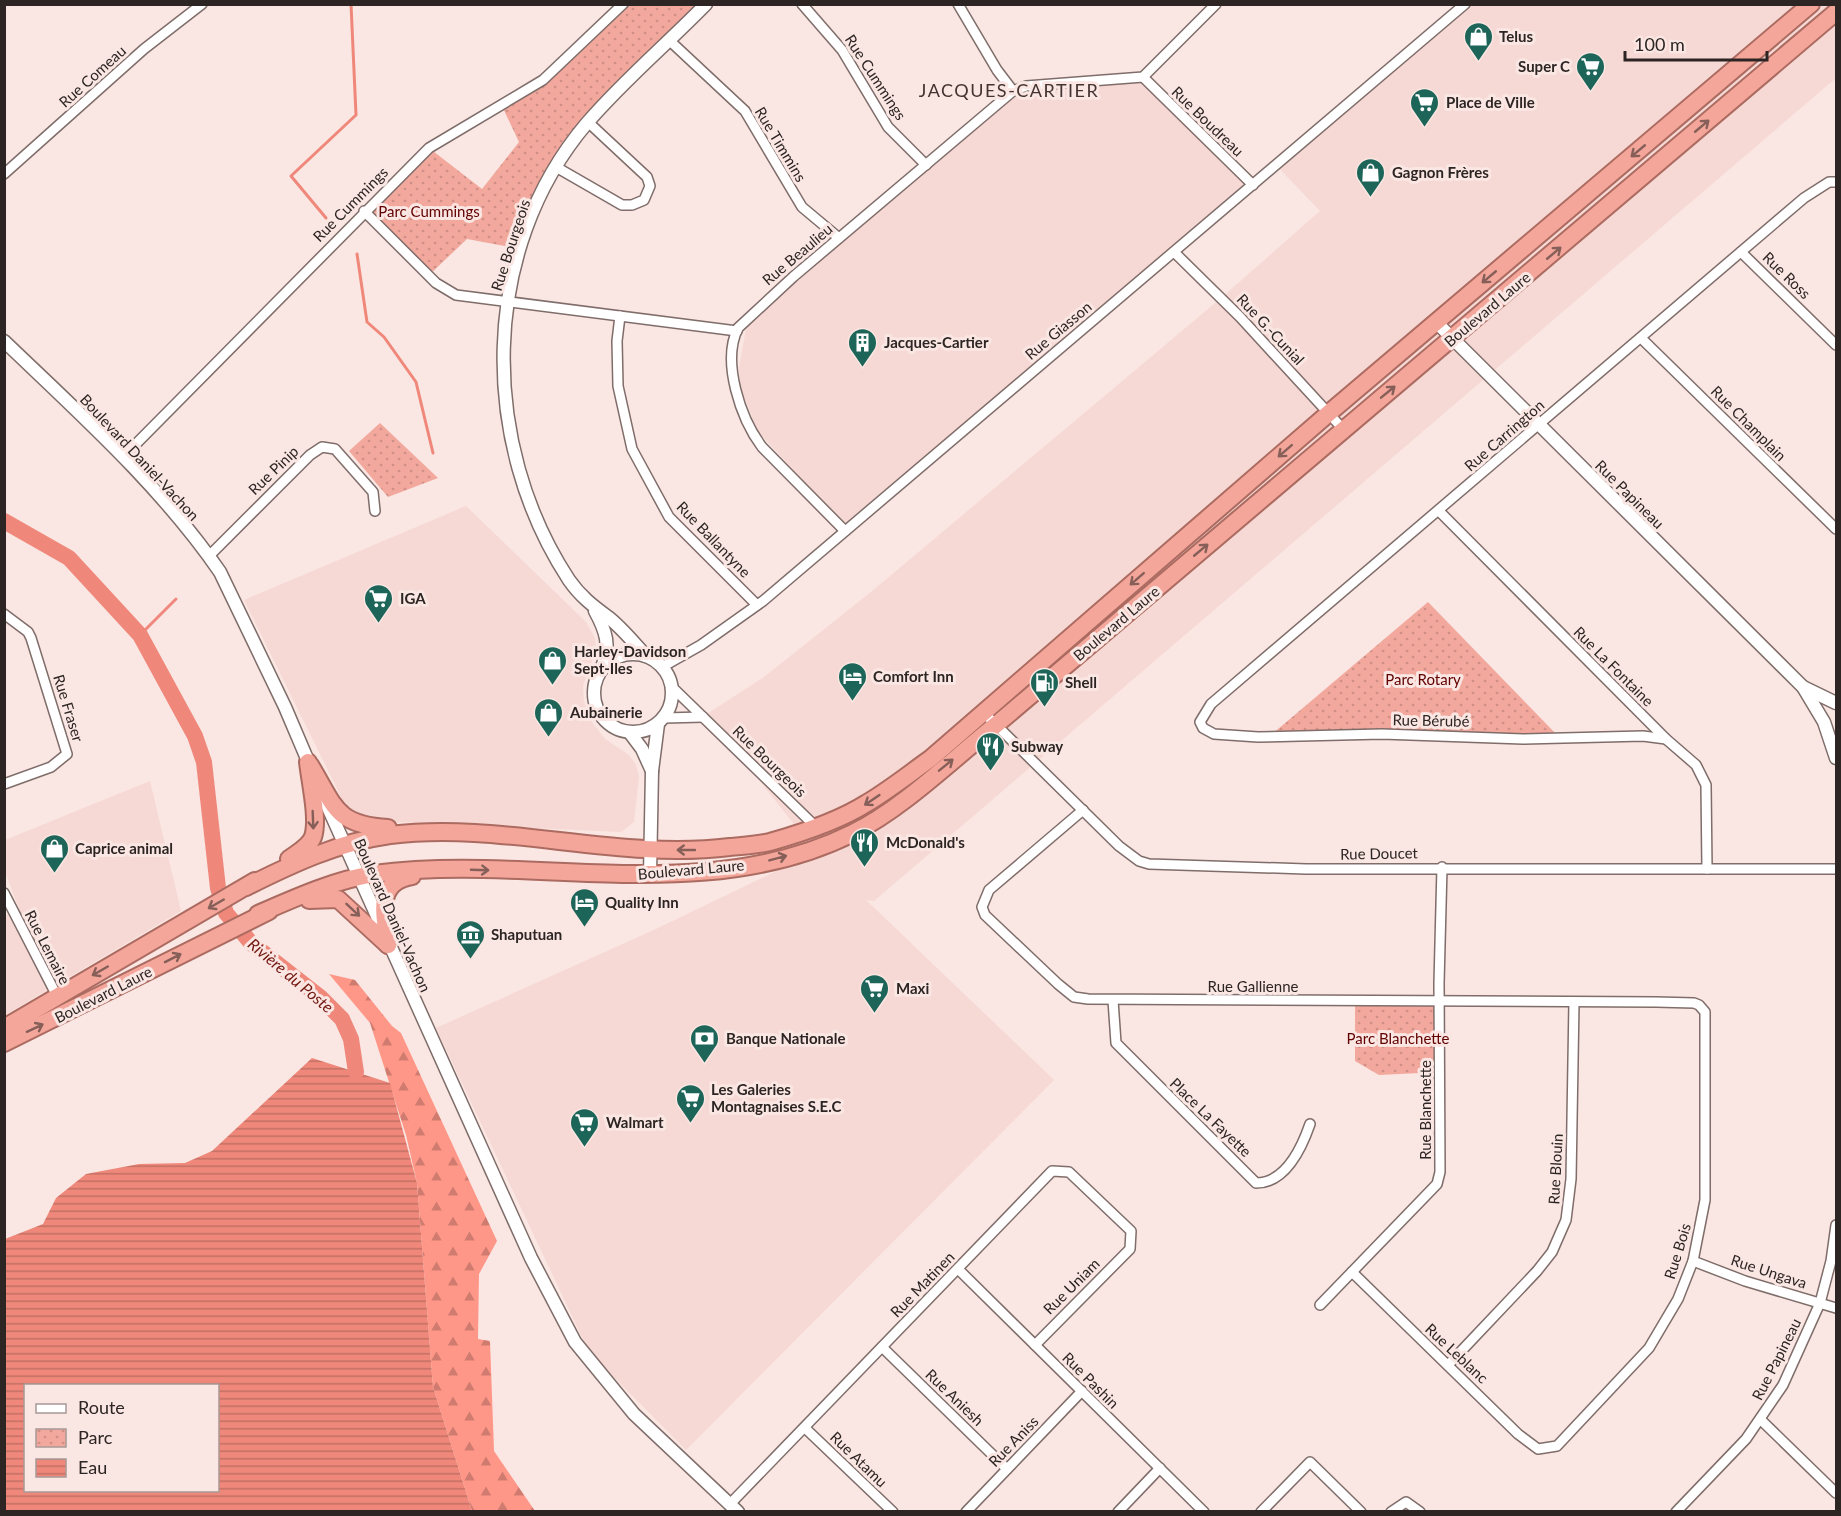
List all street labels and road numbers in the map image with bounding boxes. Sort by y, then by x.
street label: Rue Cummings [842,31,910,123]
street label: Rue Comeau [55,41,129,111]
street label: Rue Boudreau [1168,82,1248,160]
street label: Rue Timmins [752,103,810,185]
street label: Rue Cummings [309,163,391,245]
street label: Rue Bourgeois [487,197,533,293]
street label: Rue Beaulieu [758,219,836,289]
street label: Rue Ross [1759,248,1815,302]
street label: Boulevard Laure [1440,268,1534,350]
street label: Rue G.-Cunial [1234,290,1308,368]
street label: Rue Giasson [1021,297,1095,363]
street label: Rue Champlain [1708,382,1790,464]
street label: Boulevard Daniel-Vachon [77,390,203,524]
street label: Rue Carrington [1461,396,1547,474]
street label: Rue Pinip [244,442,302,498]
street label: Rue Papineau [1592,456,1668,532]
street label: Rue Ballantyne [673,497,755,581]
street label: Boulevard Laure [1069,582,1163,664]
street label: Rue La Fontaine [1570,622,1658,710]
street label: Rue Fraser [50,672,88,744]
street label: Rue Bérubé [1392,710,1470,730]
street label: Rue Bourgeois [730,721,810,801]
street label: Boulevard Daniel-Vachon [351,835,435,995]
street label: Rue Doucet [1340,843,1419,863]
street label: Boulevard Laure [637,855,745,883]
street label: Rue Lemaire [22,907,74,987]
street label: Boulevard Laure [51,962,155,1026]
street label: Rue Gallienne [1208,977,1298,995]
street label: Rue Blanchette [1416,1060,1434,1160]
street label: Place La Fayette [1167,1074,1255,1160]
street label: Rue Blouin [1544,1133,1566,1205]
street label: Rue Bois [1660,1221,1694,1281]
street label: Rue Matinen [886,1247,958,1321]
street label: Rue Ungava [1729,1250,1809,1292]
street label: Rue Uniam [1039,1254,1103,1318]
street label: Rue Papineau [1748,1315,1804,1403]
street label: Rue Leblanc [1422,1319,1492,1387]
street label: Rue Pashin [1059,1348,1123,1412]
street label: Rue Aniesh [922,1365,988,1429]
street label: Rue Aniss [984,1412,1042,1470]
street label: Rue Atamu [827,1428,891,1490]

